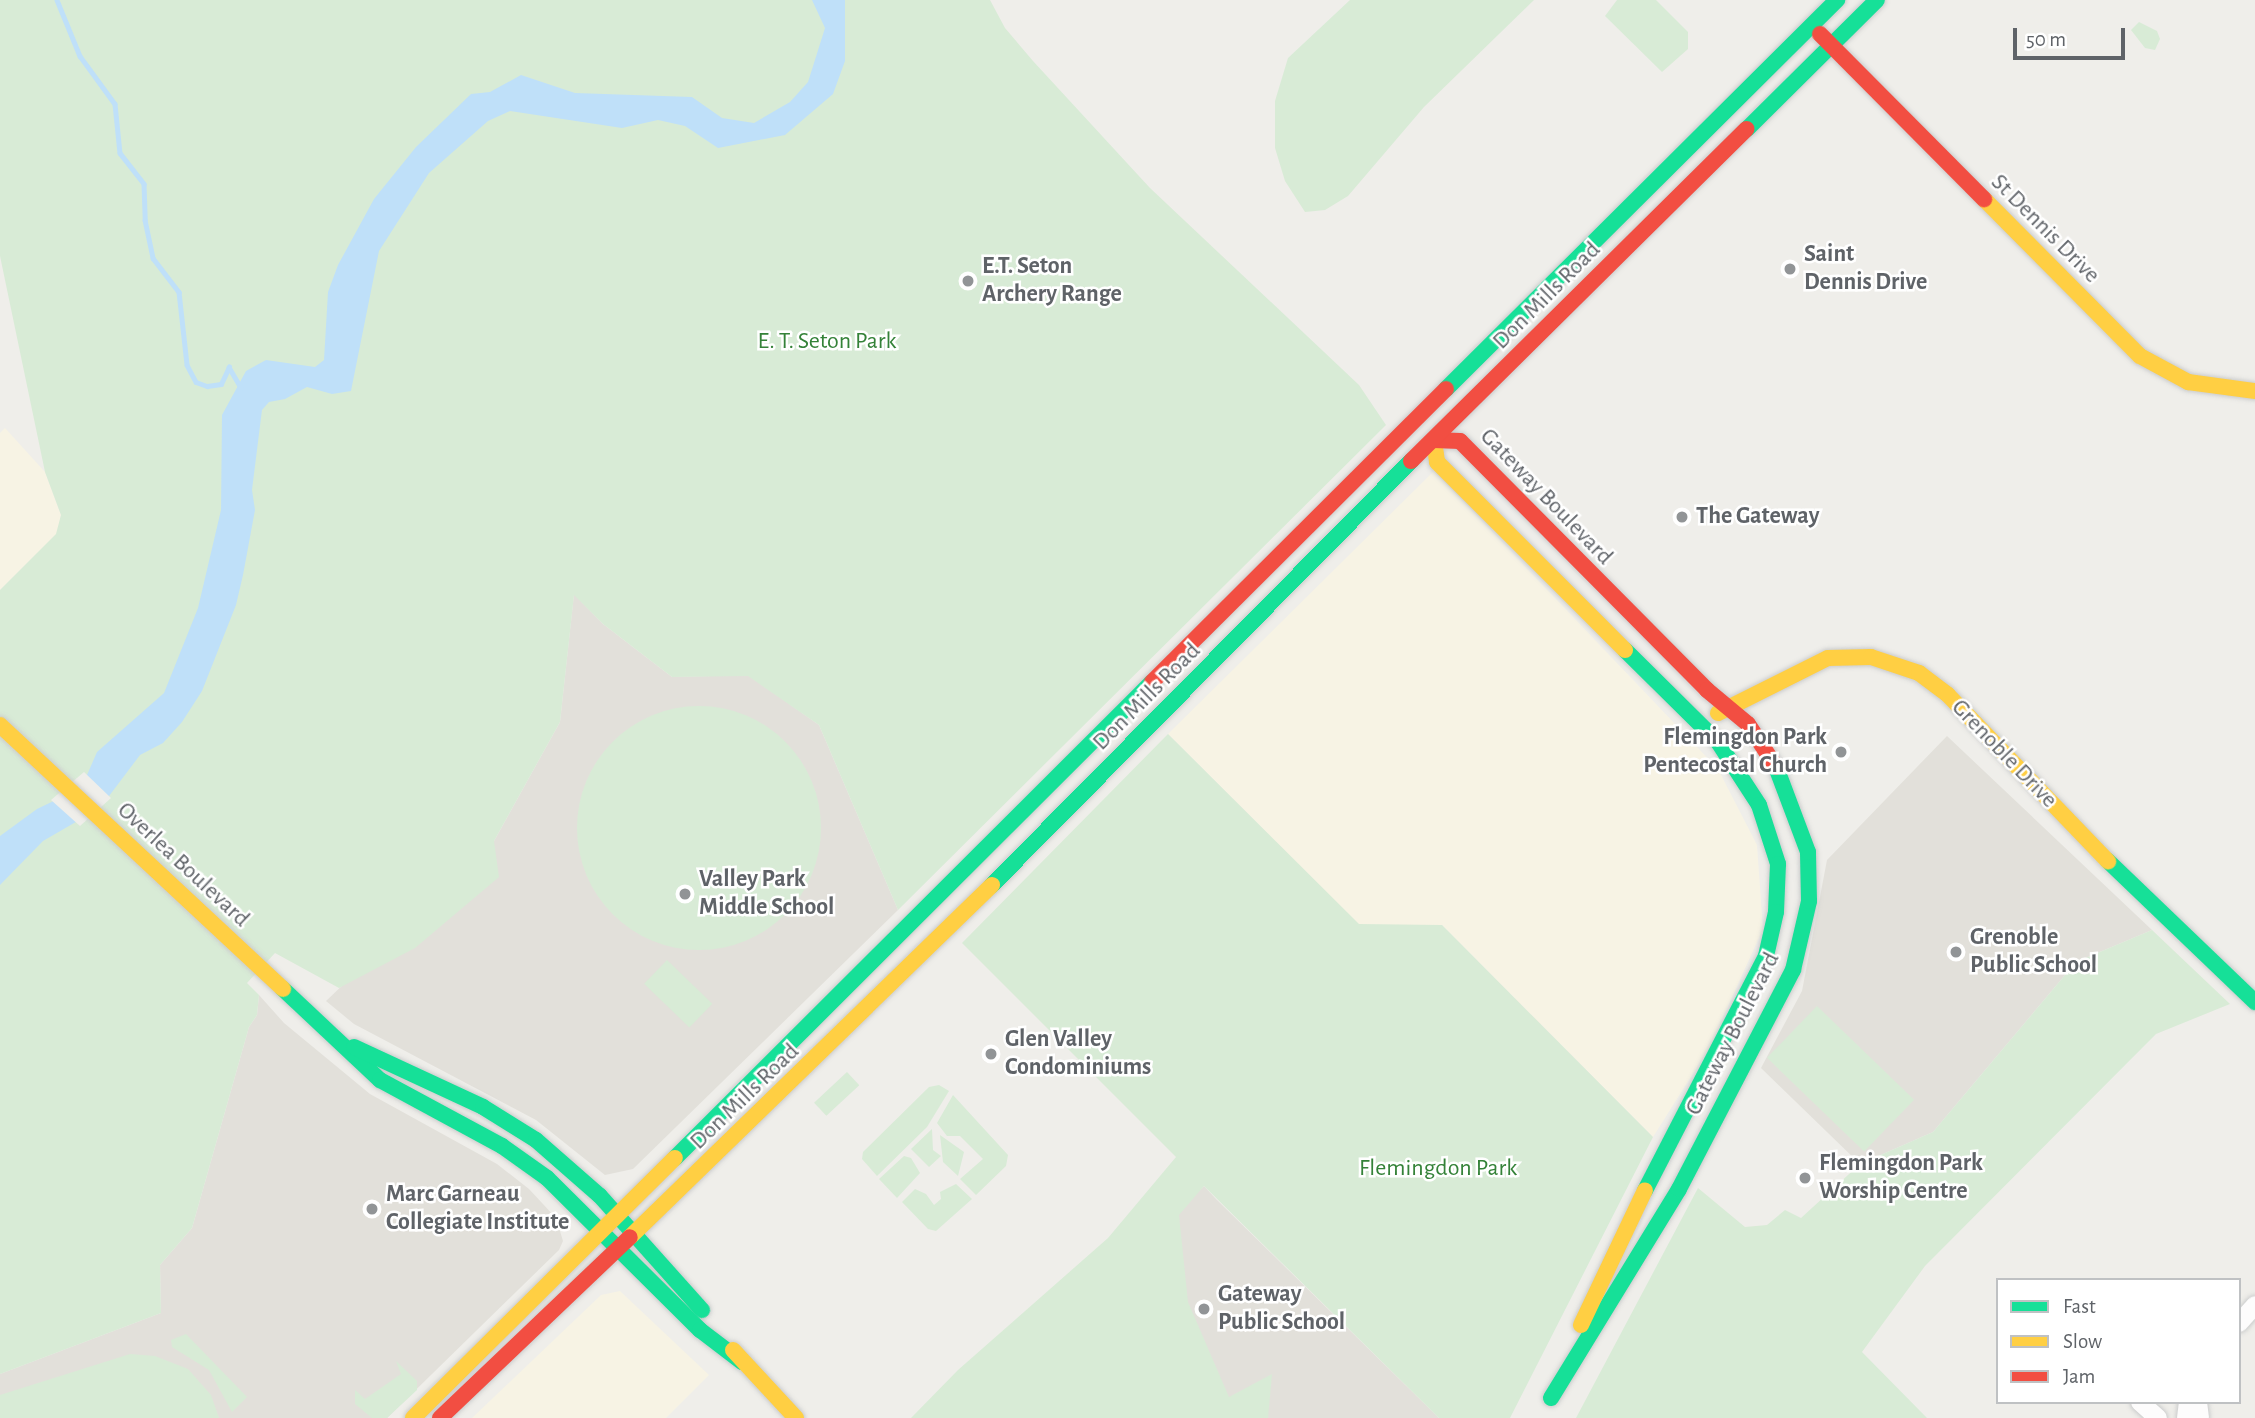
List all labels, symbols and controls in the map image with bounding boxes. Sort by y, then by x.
scale bar [2017,14,2129,58]
text: 50 m [2026,29,2066,50]
street label: St Dennis Drive [1984,168,2106,290]
street label: Don Mills Road [1487,236,1607,356]
place label: Saint Dennis Drive [1804,241,1927,297]
place label: E.T. Seton Archery Range [982,253,1122,309]
marker: Saint Dennis Drive [1782,261,1798,277]
marker: E.T. Seton Archery Range [960,273,976,289]
park label: E. T. Seton Park [758,328,896,356]
street label: Gateway Boulevard [1474,423,1618,571]
place label: The Gateway [1696,503,1819,531]
marker: The Gateway [1674,509,1690,525]
street label: Don Mills Road [1087,637,1207,757]
street label: Grenoble Drive [1945,694,2063,814]
place label: Flemingdon Park Pentecostal Church [1643,724,1827,780]
marker: Flemingdon Park Pentecostal Church [1833,744,1849,760]
street label: Overlea Boulevard [111,796,255,934]
place label: Valley Park Middle School [699,866,834,922]
marker: Valley Park Middle School [677,886,693,902]
place label: Grenoble Public School [1970,924,2097,980]
marker: Grenoble Public School [1948,944,1964,960]
street label: Gateway Boulevard [1680,948,1786,1120]
place label: Glen Valley Condominiums [1005,1026,1151,1082]
street label: Don Mills Road [684,1038,806,1156]
marker: Glen Valley Condominiums [983,1046,999,1062]
place label: Flemingdon Park Worship Centre [1819,1150,1983,1206]
park label: Flemingdon Park [1359,1155,1517,1183]
marker: Flemingdon Park Worship Centre [1797,1170,1813,1186]
place label: Marc Garneau Collegiate Institute [386,1181,569,1237]
marker: Marc Garneau Collegiate Institute [364,1201,380,1217]
legend [1996,1278,2241,1404]
place label: Gateway Public School [1218,1281,1345,1337]
text: Fast [2063,1296,2096,1317]
marker: Gateway Public School [1196,1301,1212,1317]
text: Slow [2063,1331,2102,1352]
text: Jam [2063,1366,2095,1387]

